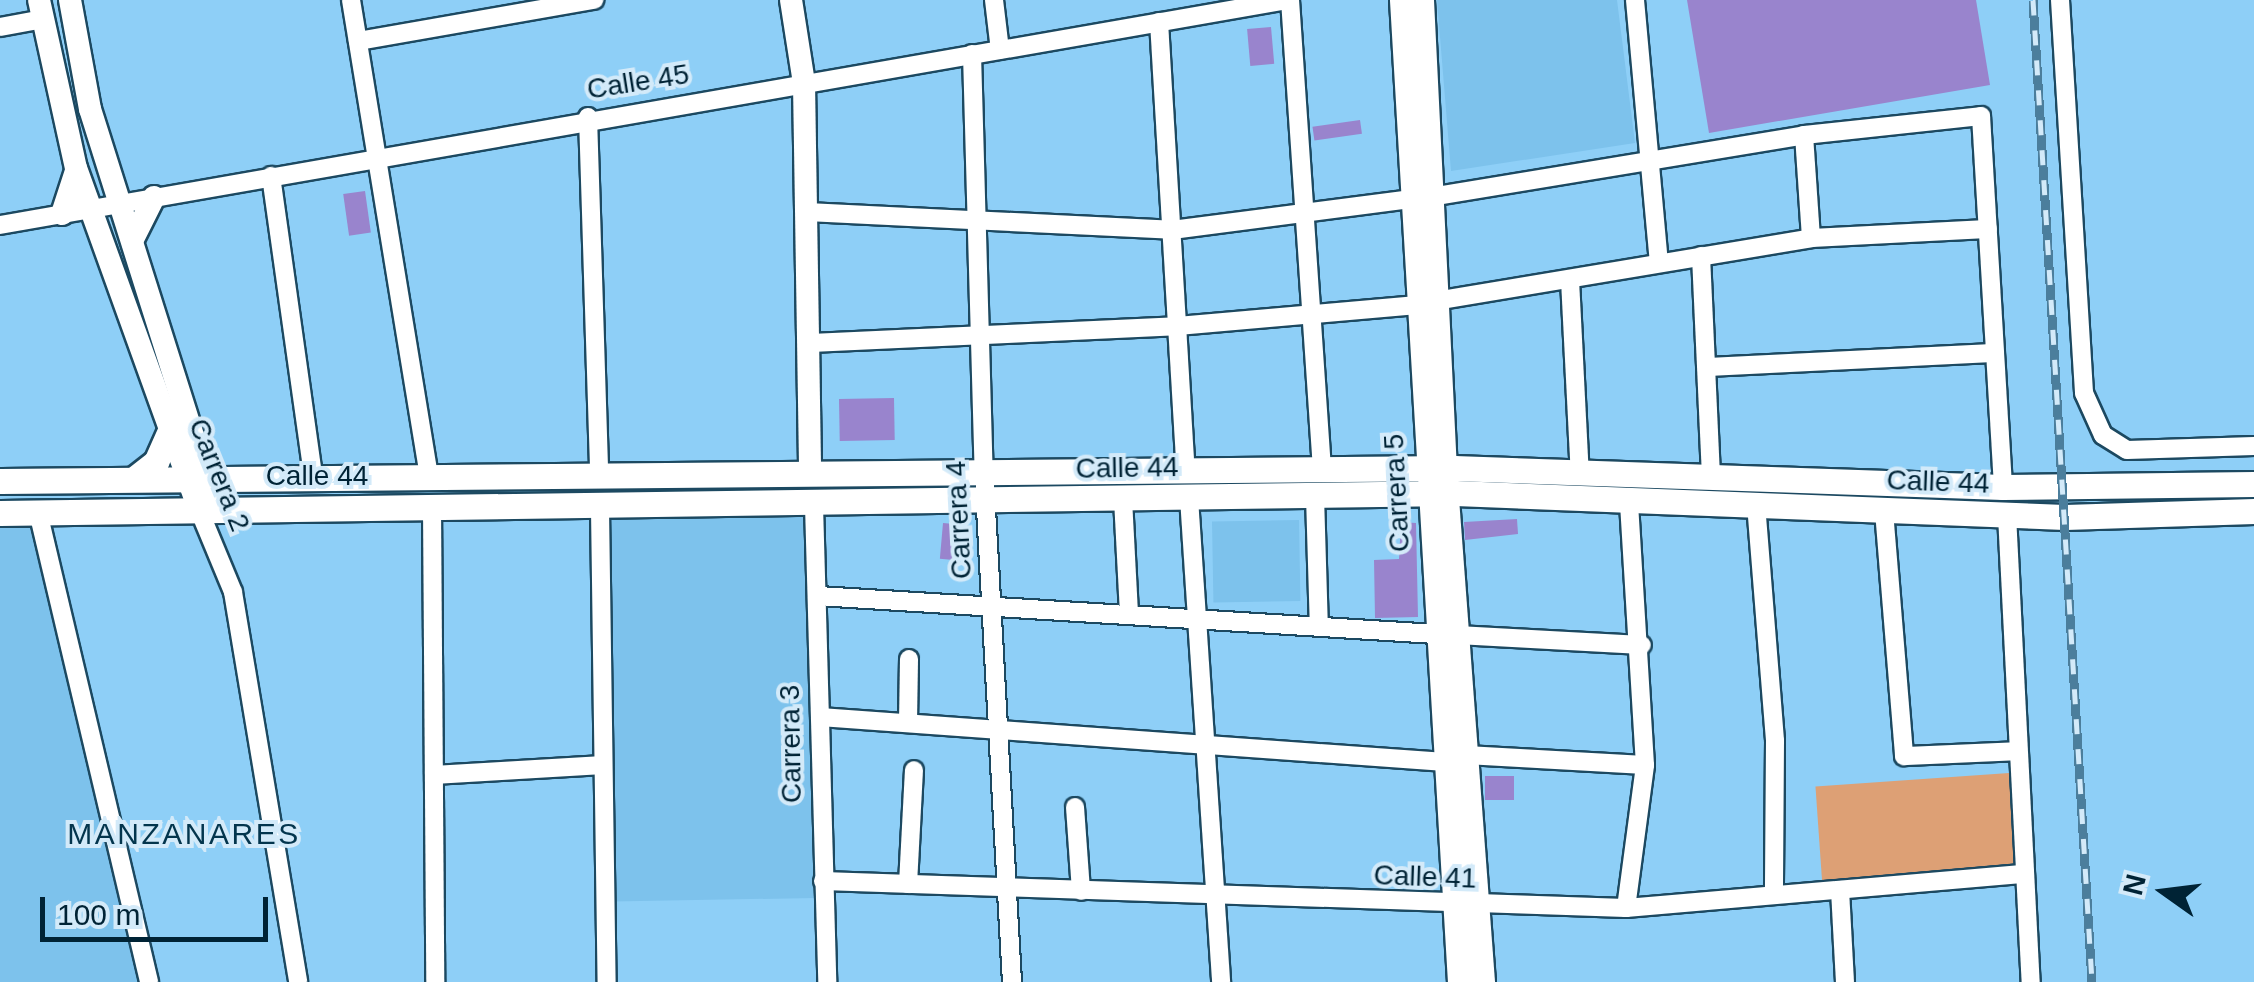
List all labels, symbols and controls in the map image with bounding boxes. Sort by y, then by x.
street label: Calle 45 [585,57,691,107]
street label: Carrera 2 [181,414,257,536]
street label: Carrera 5 [1377,433,1417,553]
street label: Calle 44 [1075,450,1179,486]
street label: Calle 44 [266,459,368,493]
street label: Carrera 4 [939,460,979,580]
street label: Calle 44 [1886,463,1990,501]
street label: Carrera 3 [773,685,809,803]
district label: MANZANARES [67,816,301,852]
north arrow [2114,842,2214,942]
street label: Calle 41 [1373,858,1477,896]
text: N [2117,871,2152,898]
scale bar [45,877,272,939]
text: 100 m [57,898,140,931]

